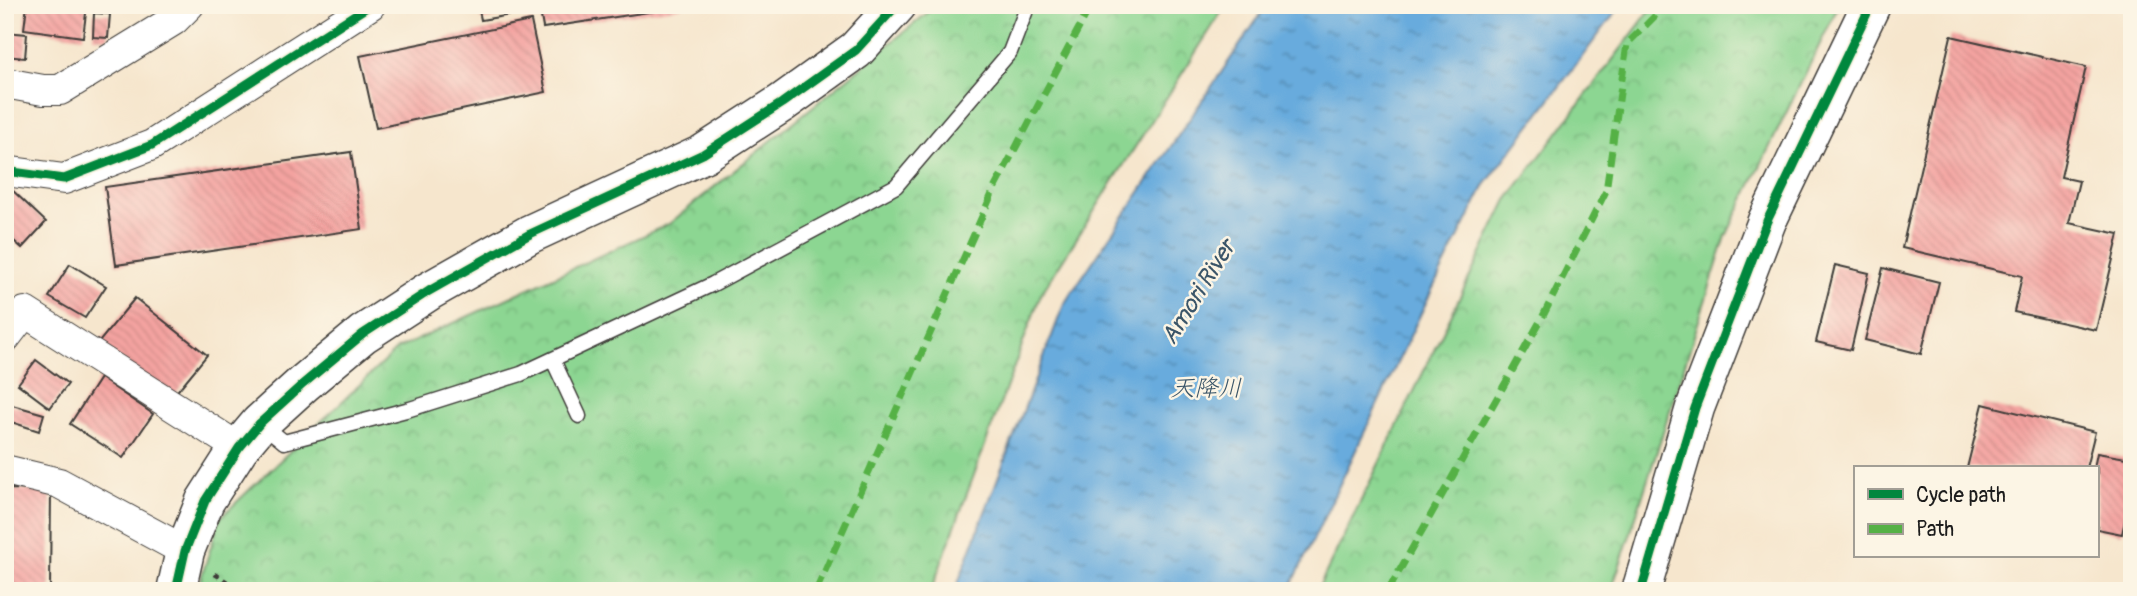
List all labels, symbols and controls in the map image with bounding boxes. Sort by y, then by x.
water label: Amori River [1155,232,1244,350]
water label: 天降川 [1170,374,1242,403]
legend [1854,466,2098,558]
text: Cycle path [1916,482,2006,509]
text: Path [1916,516,1954,543]

